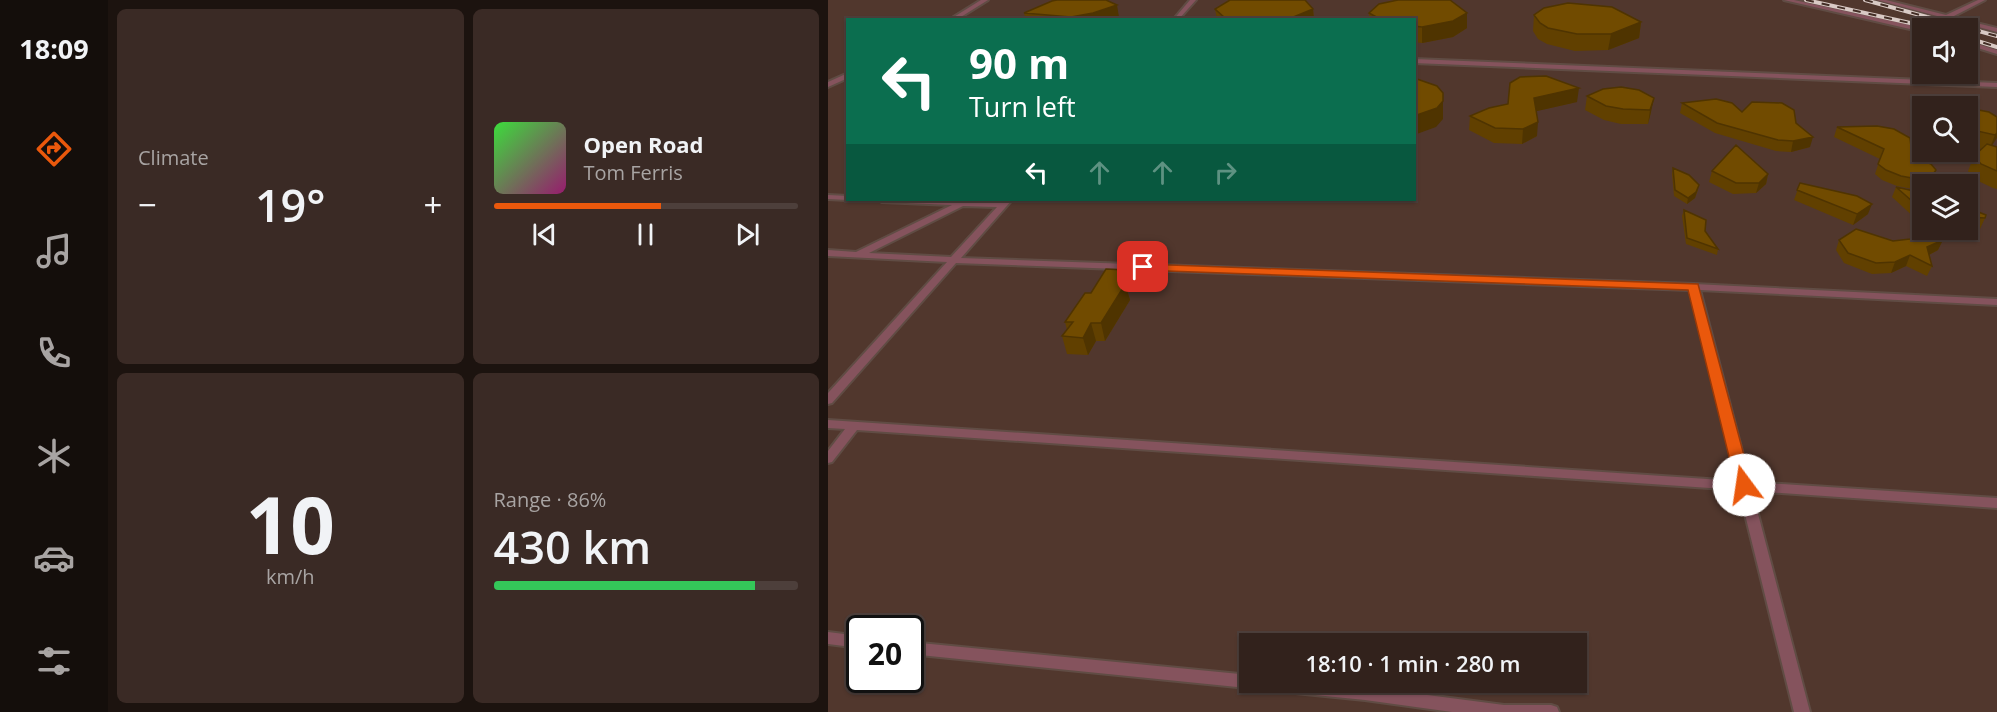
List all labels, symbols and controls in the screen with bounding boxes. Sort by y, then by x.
map controls [1912,18,1978,240]
button: sound [1912,18,1978,84]
text: 18:09 [19,30,89,67]
text: 90 m [969,34,1069,91]
icon: left [870,42,948,120]
text: Turn left [969,88,1076,125]
button: search [1912,96,1978,162]
icon: directions [33,128,75,170]
text: Open Road [584,129,703,159]
text: Climate [138,144,209,171]
icon: left [1020,156,1053,189]
icon: ahead [1083,156,1116,189]
icon: ahead [1146,156,1179,189]
icon: right [1209,156,1242,189]
text: Tom Ferris [584,159,683,186]
text: 19° [255,174,326,235]
button: layers [1912,174,1978,240]
text: − [138,182,157,227]
text: + [424,182,442,227]
icon: previous [528,218,561,251]
icon: pause [629,218,662,251]
icon: next [731,218,764,251]
icon: music [33,230,75,272]
pin [1117,241,1168,292]
icon: arrive [1126,250,1159,283]
icon: phone [33,332,75,374]
icon: climate [33,435,75,477]
position arrow [1712,453,1776,517]
text: 10 [246,471,335,577]
text: Range · 86% [494,486,606,513]
text: 430 km [494,516,651,577]
icon: car [33,537,75,579]
text: km/h [266,563,315,590]
speed limit sign: 20 [846,615,924,693]
icon: filters [33,640,75,682]
text: 18:10 · 1 min · 280 m [1305,648,1521,678]

